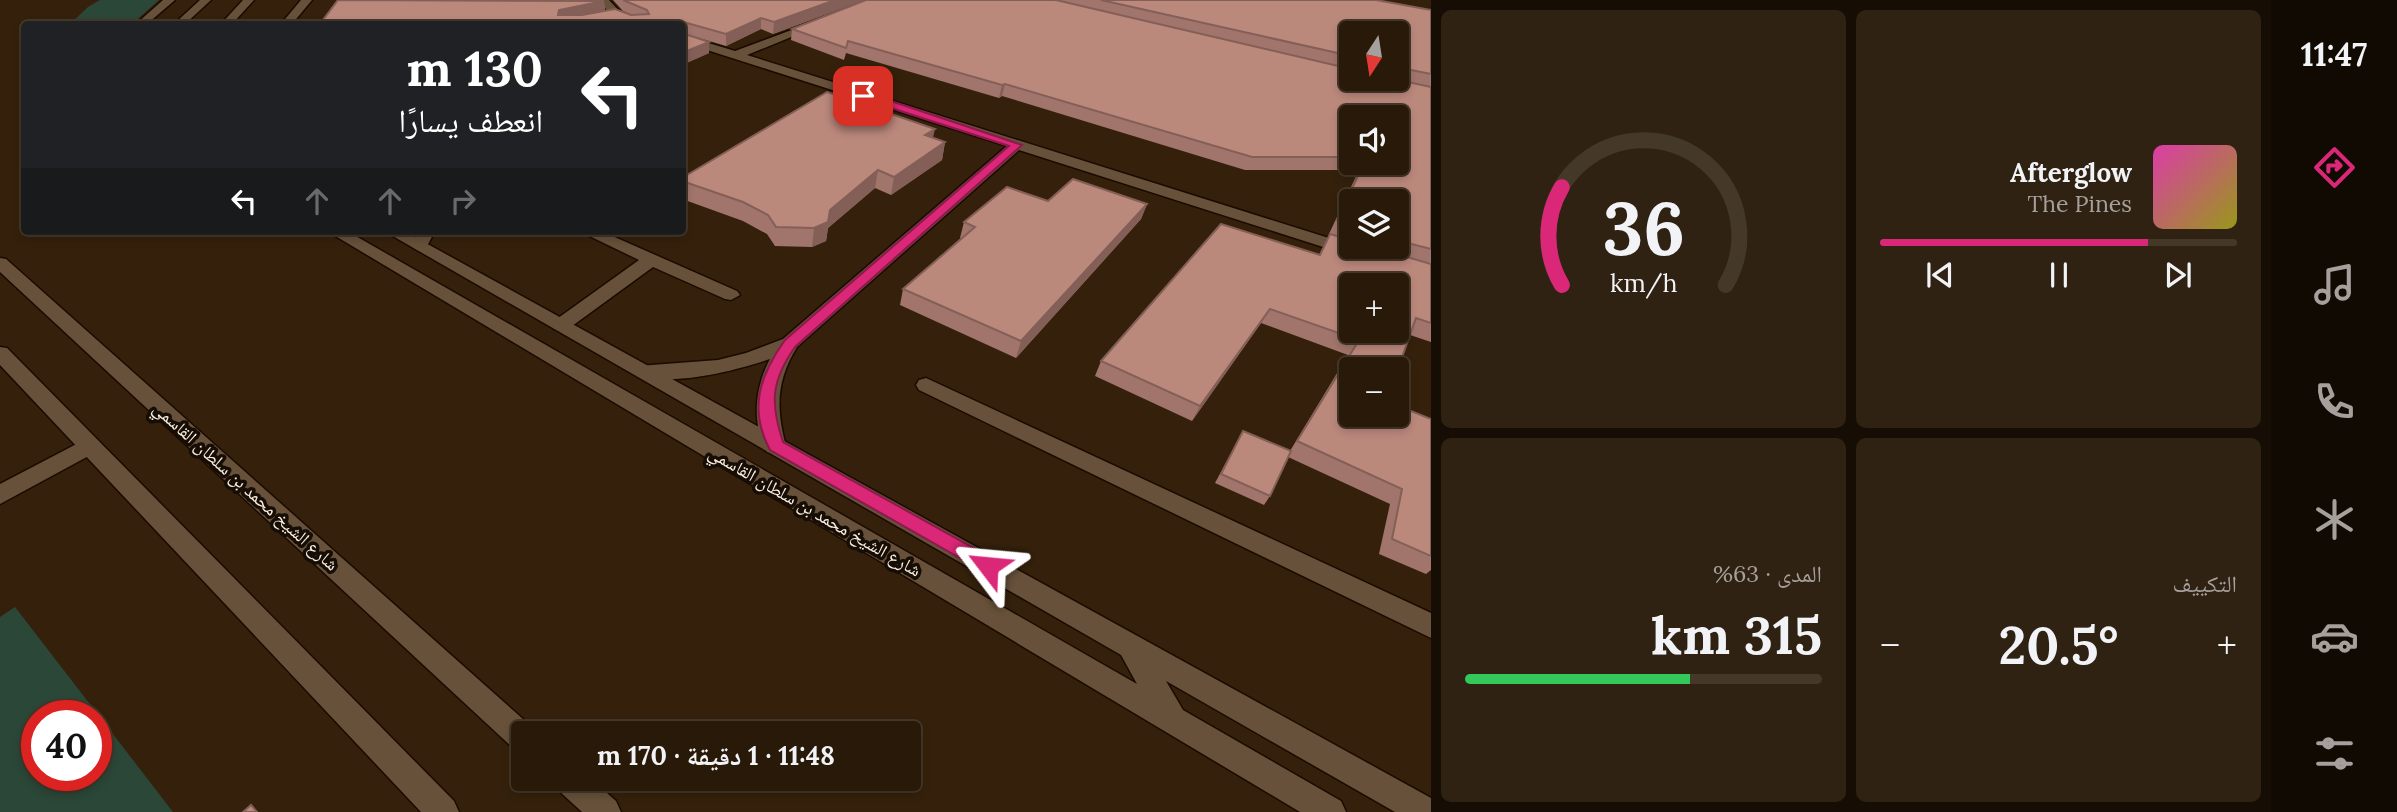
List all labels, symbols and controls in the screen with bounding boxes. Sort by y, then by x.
north arrow [1339,21,1409,91]
map controls [1339,21,1409,427]
text: 11:47 [2301,34,2367,75]
text: 130 m [407,37,543,99]
icon: left [567,49,658,140]
pin [833,66,893,126]
icon: arrive [844,77,882,115]
text: انعطف يسارًا [398,100,543,141]
button: sound [1339,105,1409,175]
icon: directions [2310,143,2359,192]
text: Afterglow [2010,156,2132,189]
icon: left [225,182,263,220]
icon: ahead [298,182,336,220]
icon: ahead [371,182,409,220]
icon: right [444,182,482,220]
text: 36 [1602,183,1685,276]
button: layers [1339,189,1409,259]
text: The Pines [2028,189,2132,218]
icon: previous [1921,256,1959,294]
icon: pause [2040,256,2078,294]
icon: next [2159,256,2197,294]
icon: music [2310,260,2359,309]
text: km/h [1610,267,1677,299]
button: + [1339,273,1409,343]
button: − [1339,357,1409,427]
icon: phone [2310,377,2359,426]
street label: شارع الشيخ محمد بن سلطان القاسمي [146,396,344,578]
street label: شارع الشيخ محمد بن سلطان القاسمي [703,441,926,585]
icon: climate [2310,495,2359,544]
position arrow [951,529,1025,603]
text: المدى · 63% [1713,559,1822,588]
text: التكييف [2172,569,2237,598]
text: 315 km [1651,602,1822,668]
text: 20.5° [1999,612,2118,678]
icon: car [2310,612,2359,661]
text: − [1880,621,1900,669]
text: + [2217,621,2237,669]
speed limit sign: 40 [21,700,112,791]
icon: filters [2310,729,2359,778]
text: 11:48 · 1 دقيقة · 170 m [597,739,835,772]

